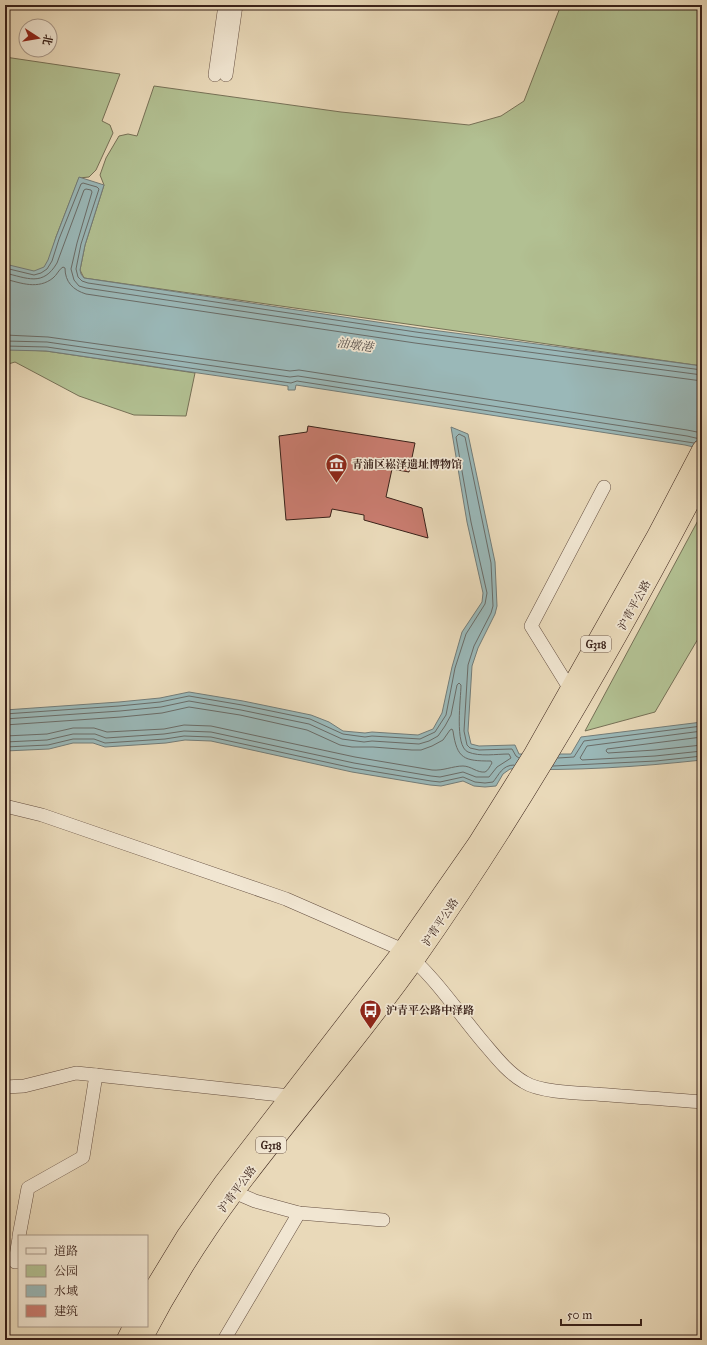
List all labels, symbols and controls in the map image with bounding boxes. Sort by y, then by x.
north arrow [18,18,58,58]
text: 北 [40,33,55,47]
water label: 油墩港 [336,336,376,355]
museum icon: 青浦区崧泽遗址博物馆 [323,451,349,484]
place label: 青浦区崧泽遗址博物馆 [352,458,462,471]
street label: 沪青平公路 [615,578,653,632]
road number: G318 [581,636,611,652]
street label: 沪青平公路 [420,896,461,949]
bus stop icon: 沪青平公路中泽路 [358,997,384,1030]
place label: 沪青平公路中泽路 [386,1004,474,1017]
road number: G318 [256,1137,286,1153]
street label: 沪青平公路 [216,1163,259,1215]
legend [18,1235,148,1327]
text: 道路 [54,1244,78,1258]
text: 公园 [54,1264,78,1278]
text: 水域 [54,1284,78,1298]
scale bar [561,1301,641,1327]
text: 建筑 [54,1304,78,1318]
text: 50 m [567,1308,592,1322]

